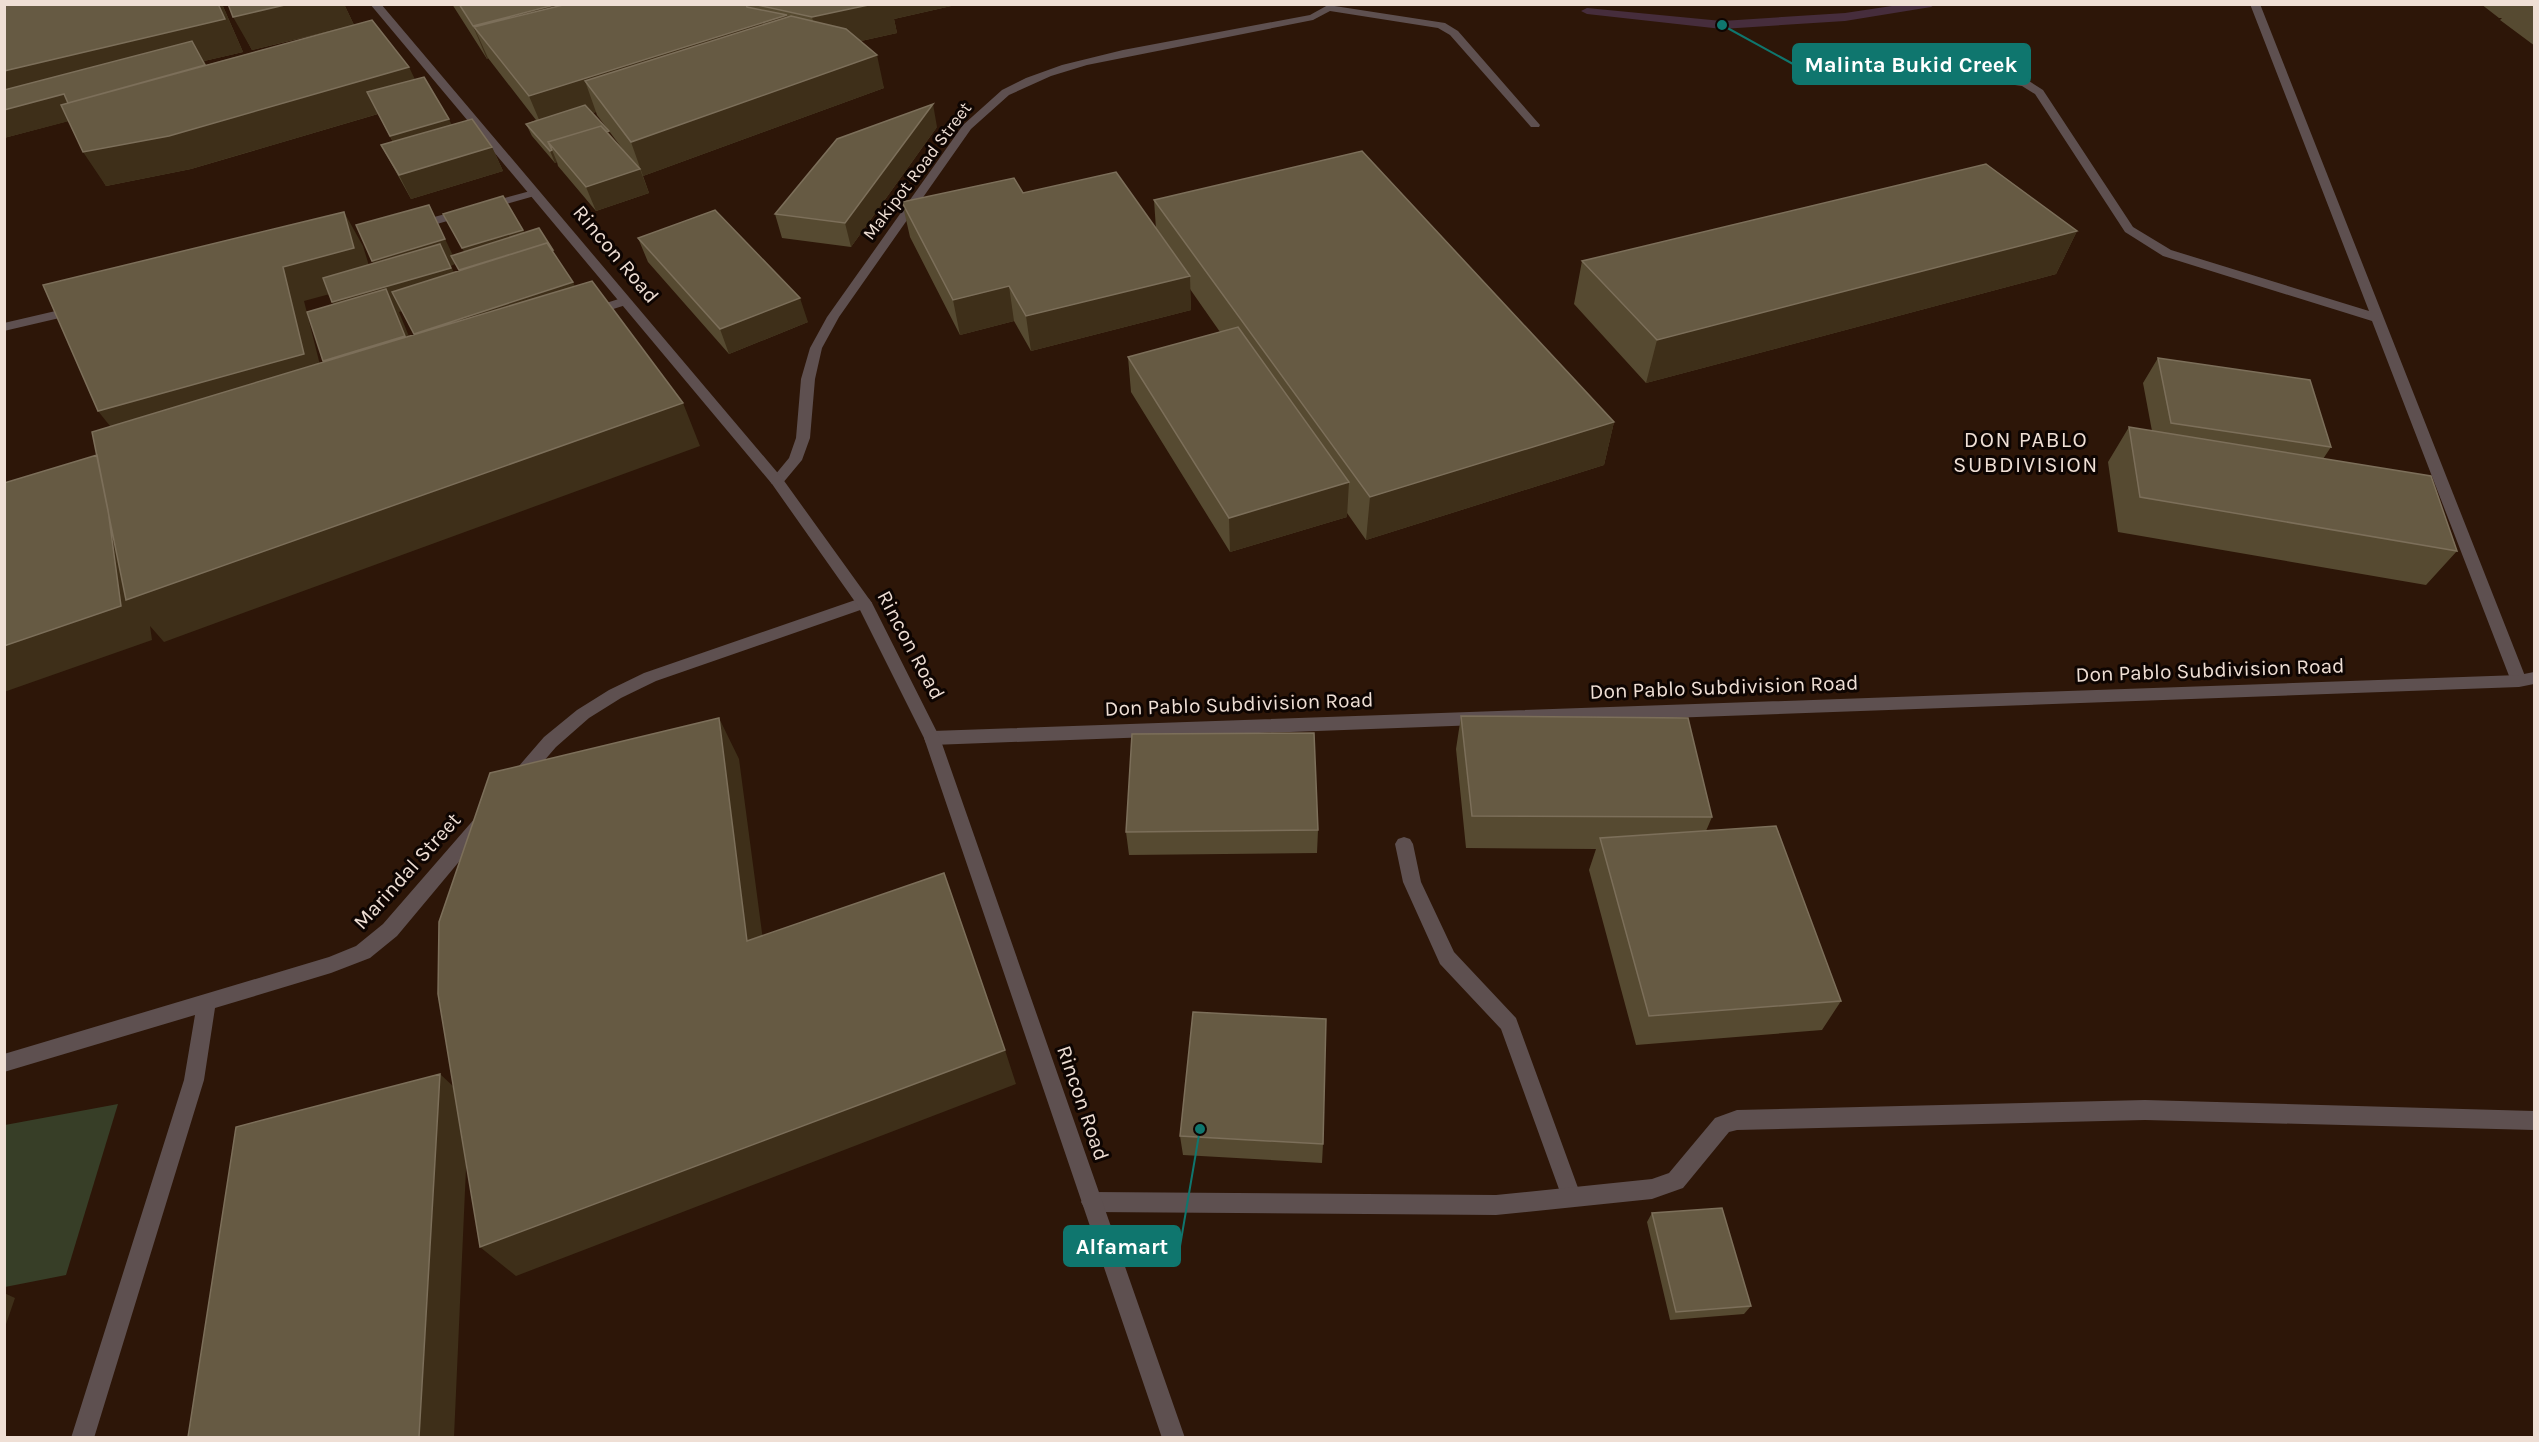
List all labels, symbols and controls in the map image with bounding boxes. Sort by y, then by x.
callout: Malinta Bukid Creek [1793,44,2030,84]
text: Malinta Bukid Creek [1804,52,2018,78]
street label: Makipot Road Street [858,97,976,244]
street label: Rincon Road [568,200,664,308]
district label: DON PABLO SUBDIVISION [1953,427,2099,478]
street label: Rincon Road [872,586,950,704]
street label: Don Pablo Subdivision Road [2075,653,2345,687]
street label: Don Pablo Subdivision Road [1589,670,1859,704]
street label: Don Pablo Subdivision Road [1104,687,1374,721]
street label: Marindal Street [348,808,466,934]
street label: Rincon Road [1052,1042,1114,1164]
callout: Alfamart [1064,1226,1180,1266]
text: Alfamart [1076,1234,1169,1260]

